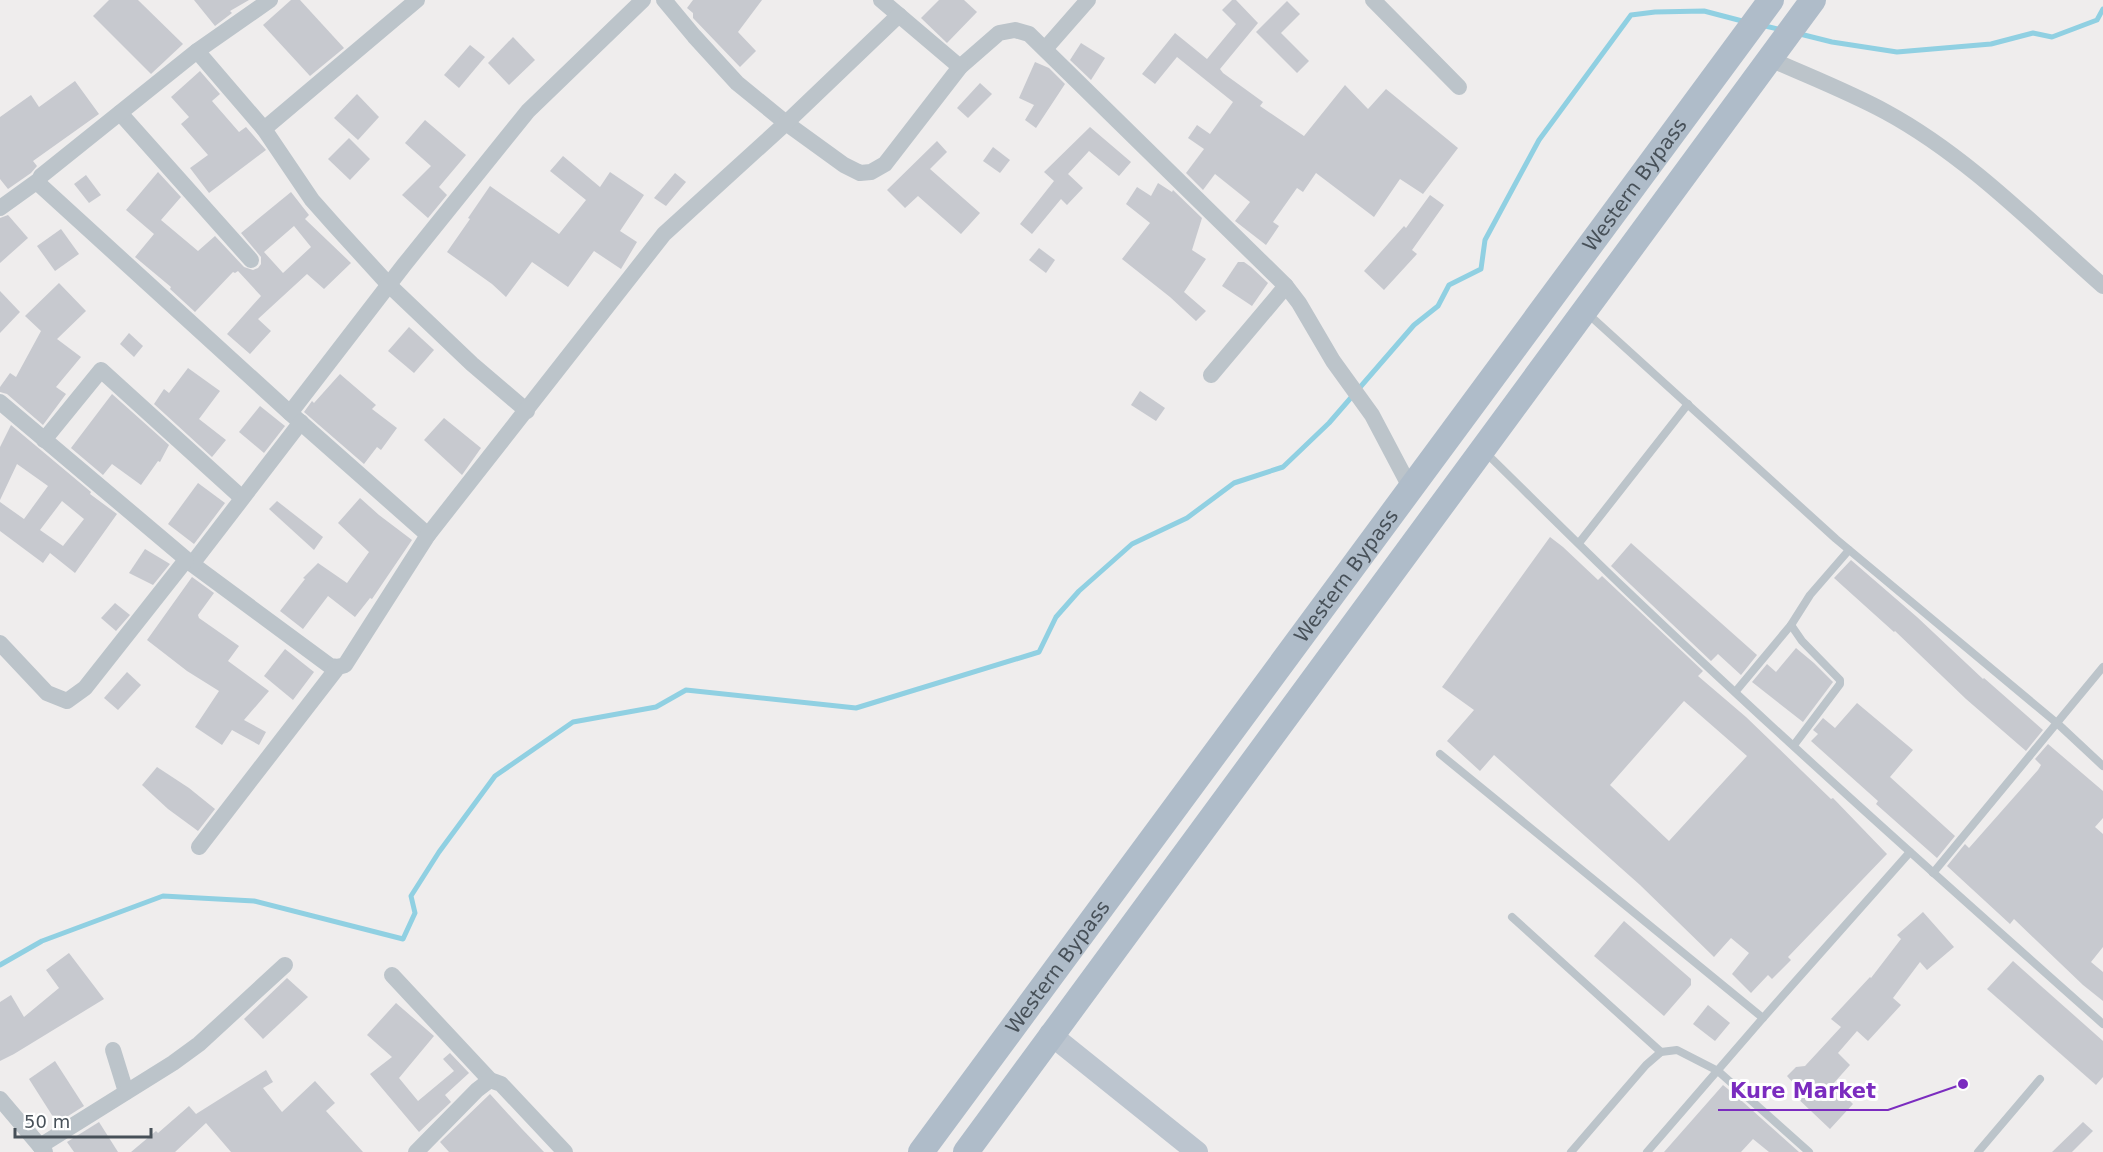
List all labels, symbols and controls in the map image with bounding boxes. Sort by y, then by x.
street label: Western Bypass [1578,113,1692,256]
street label: Western Bypass [1289,504,1403,647]
street label: Western Bypass [1000,896,1115,1038]
callout: Kure Market [1718,1071,1888,1110]
text: Kure Market [1730,1079,1876,1103]
scale bar [15,1101,152,1139]
text: 50 m [24,1111,70,1132]

